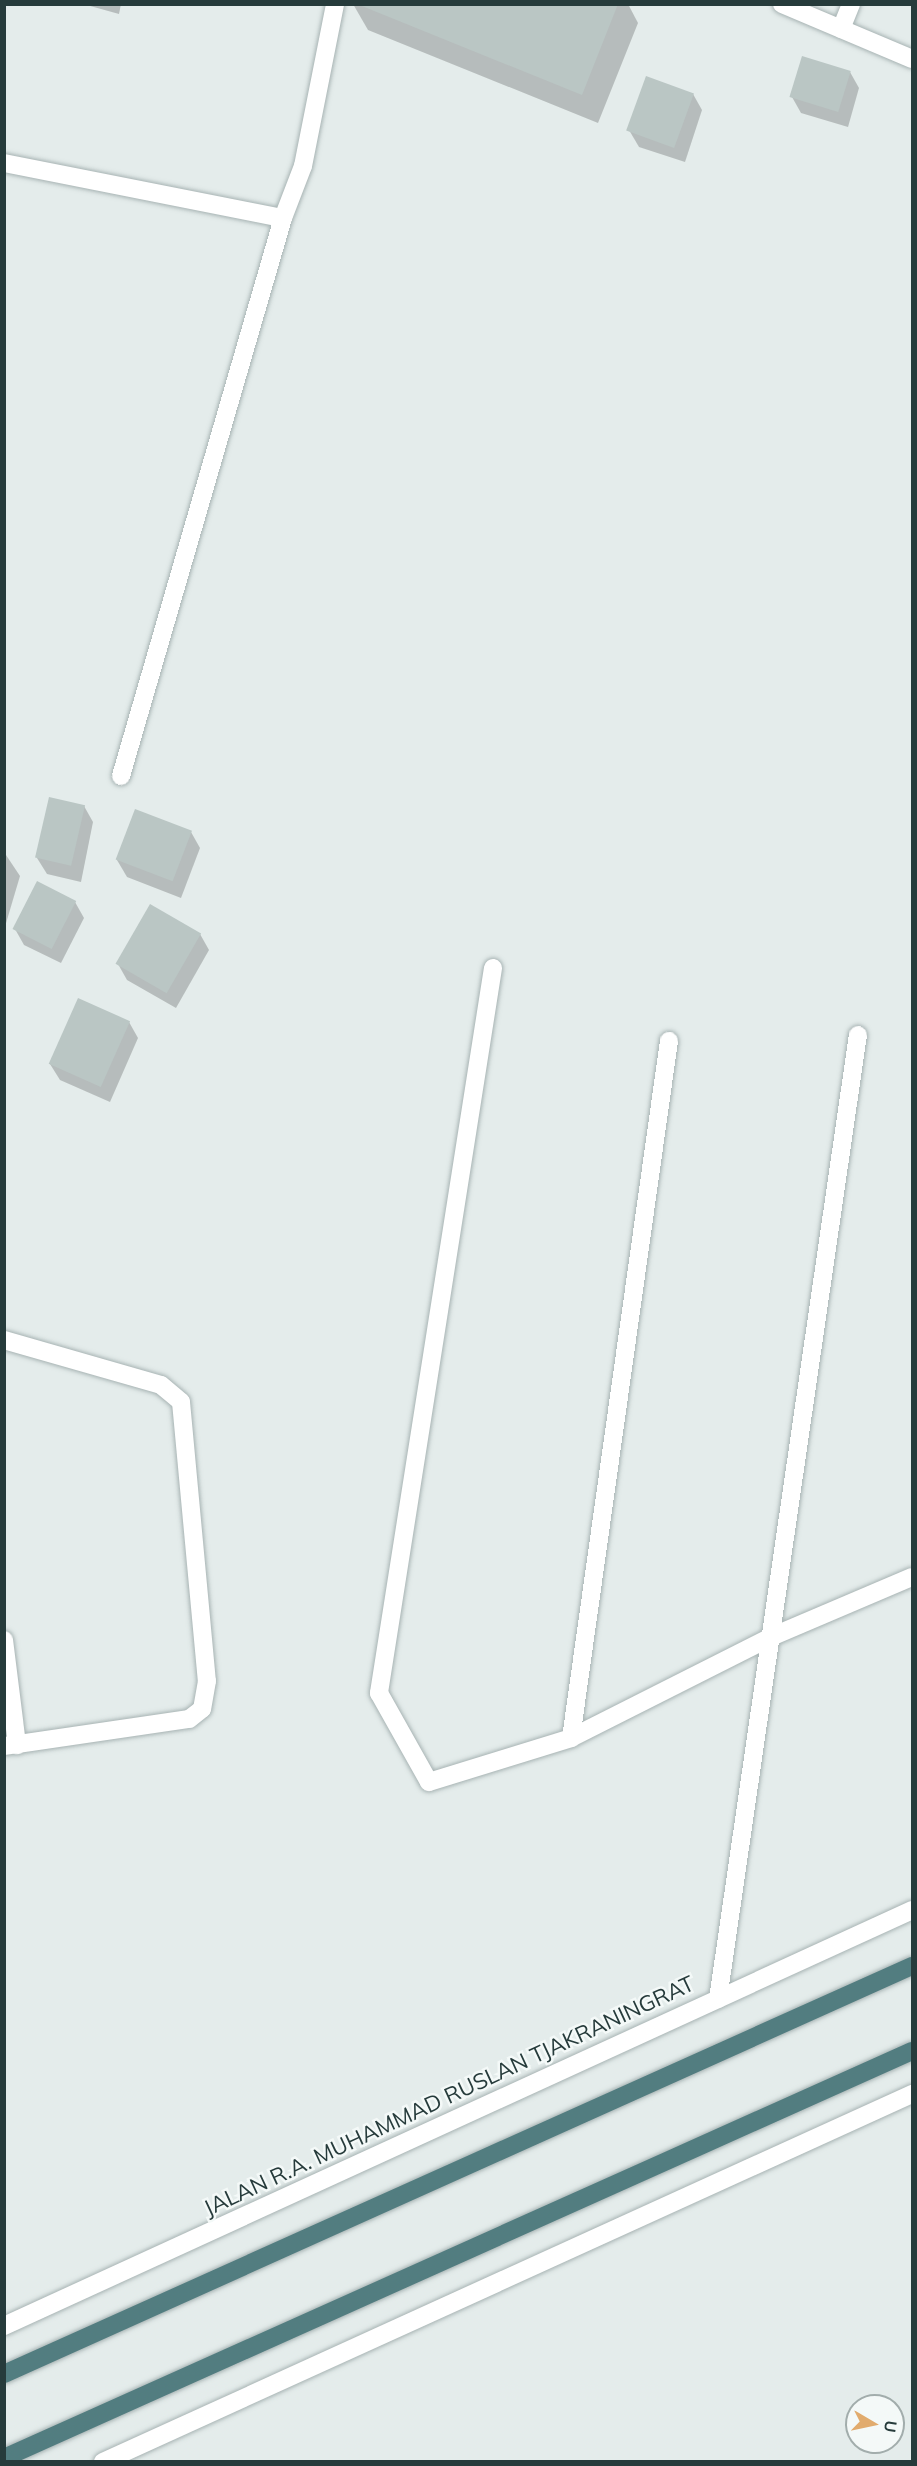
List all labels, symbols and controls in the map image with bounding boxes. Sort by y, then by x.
street label: JALAN R.A. MUHAMMAD RUSLAN TJAKRANINGRAT [199,1970,699,2222]
north arrow [845,2394,905,2454]
text: U [880,2419,902,2434]

